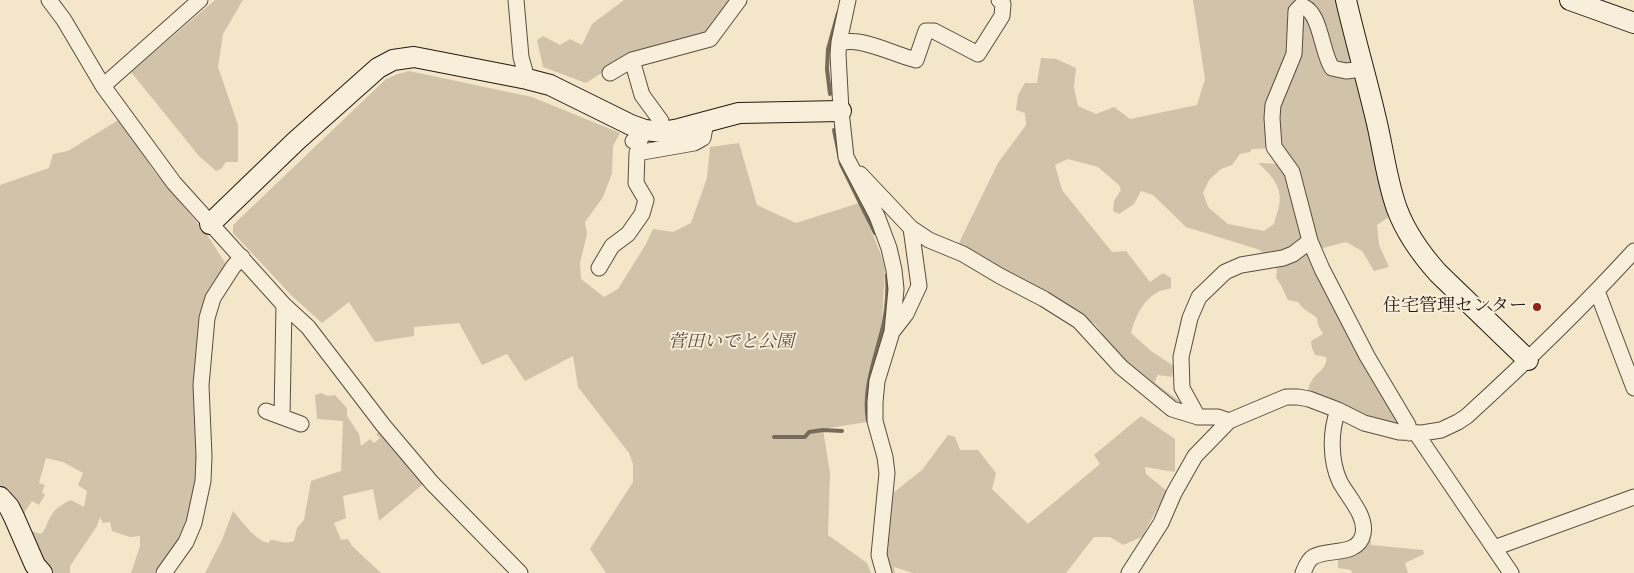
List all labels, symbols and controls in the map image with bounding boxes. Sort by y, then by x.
place label: 住宅管理センター [1383,296,1527,318]
marker: 住宅管理センター [1531,301,1543,313]
park label: 菅田いでと公園 [668,332,794,354]

